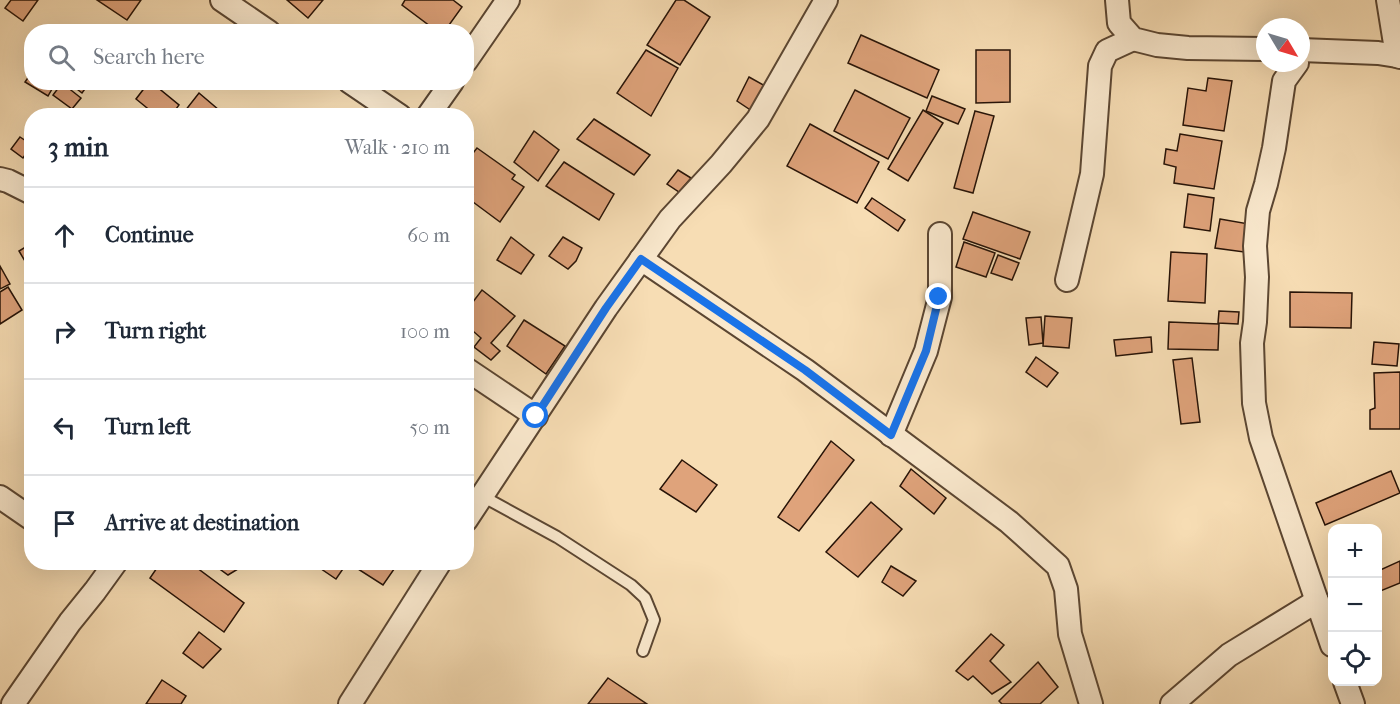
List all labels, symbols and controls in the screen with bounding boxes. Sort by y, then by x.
north arrow [1256,18,1310,72]
search box [24,24,474,90]
icon: search [45,41,78,74]
text: Search here [93,44,205,70]
text: 3 min [48,132,109,163]
text: Walk · 210 m [345,136,450,159]
icon: ahead [48,219,81,252]
text: Continue [105,222,194,248]
text: 60 m [407,224,450,247]
route end [925,283,951,309]
icon: right [48,315,81,348]
text: Turn right [105,318,206,344]
text: 100 m [400,320,450,343]
route start [522,402,548,428]
icon: left [48,411,81,444]
text: Turn left [105,414,191,440]
text: 50 m [409,416,450,439]
icon: arrive [48,507,81,540]
text: Arrive at destination [105,510,299,536]
map controls [1328,524,1382,686]
button: + [1328,524,1382,578]
button: − [1328,578,1382,632]
button: locate [1328,632,1382,686]

